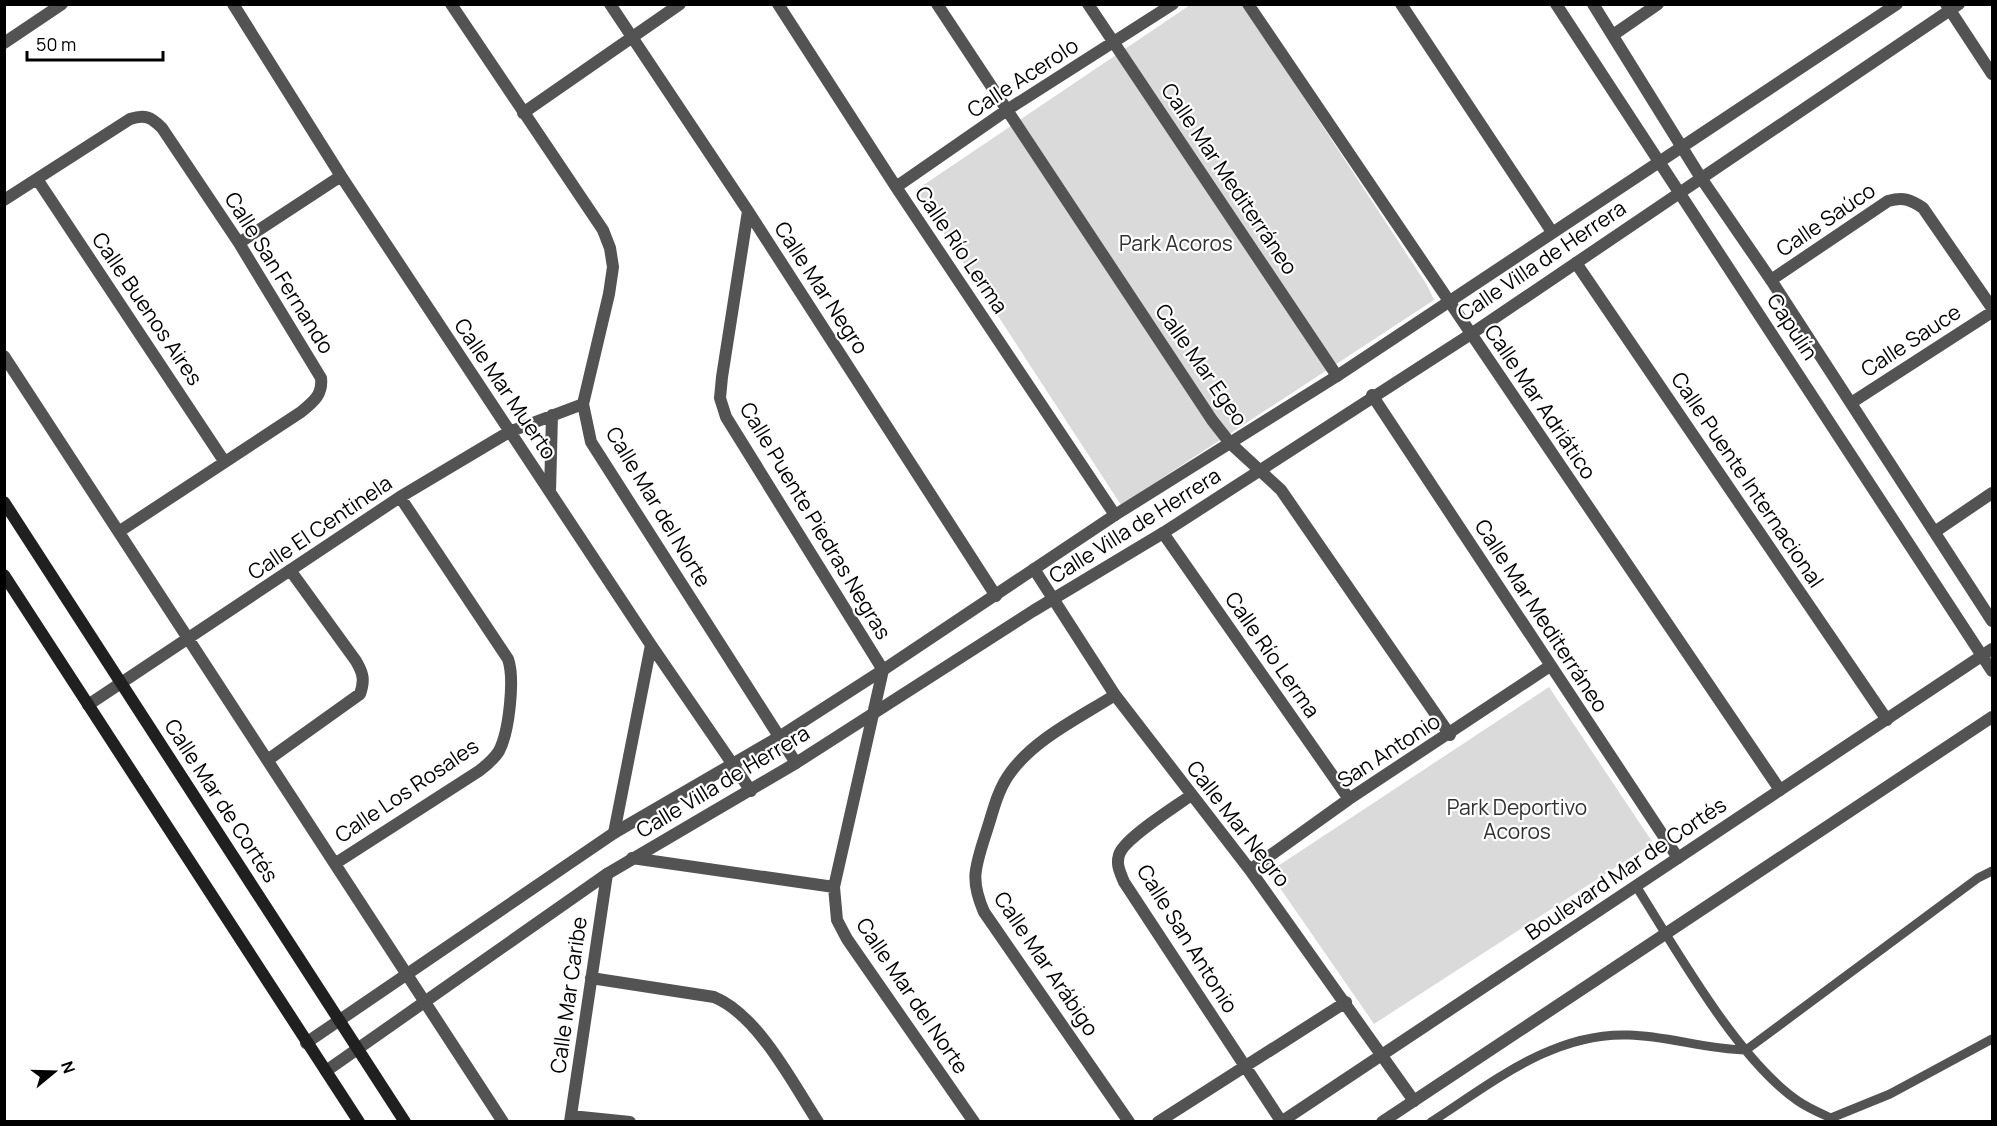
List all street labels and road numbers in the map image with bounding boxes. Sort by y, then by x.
street label: Calle Acerolo [962,31,1083,123]
street label: Calle Mar Mediterráneo [1155,77,1304,280]
street label: Calle Saúco [1770,176,1880,263]
street label: Calle Río Lerma [909,180,1015,319]
street label: Calle San Fernando [219,186,341,359]
street label: Calle Villa de Herrera [1452,193,1631,327]
street label: Calle Mar Negro [768,216,875,359]
street label: Calle Buenos Aires [86,226,210,391]
street label: Capulín [1761,288,1825,365]
street label: Calle Sauce [1855,297,1966,383]
street label: Calle Mar Egeo [1149,298,1254,431]
street label: Calle Mar Muerto [448,312,563,464]
street label: Calle Mar Adriático [1479,319,1603,484]
street label: Calle Puente Internacional [1665,366,1830,593]
street label: Calle Puente Piedras Negras [734,397,898,644]
street label: Calle Mar del Norte [600,421,718,592]
street label: Calle Villa de Herrera [1043,461,1226,589]
street label: Calle El Centinela [242,469,397,586]
street label: Calle Mar Mediterráneo [1469,513,1615,717]
street label: Calle Río Lerma [1219,586,1327,723]
street label: San Antonio [1332,706,1445,794]
street label: Calle Mar de Cortés [158,713,285,888]
street label: Calle Villa de Herrera [631,718,814,844]
street label: Calle Los Rosales [329,732,484,849]
street label: Calle Mar Negro [1181,755,1297,892]
street label: Boulevard Mar de Cortés [1519,790,1731,946]
street label: Calle San Antonio [1131,859,1245,1018]
street label: Calle Mar Arábigo [988,886,1106,1041]
street label: Calle Mar del Norte [850,912,975,1079]
street label: Calle Mar Caribe [543,915,593,1075]

